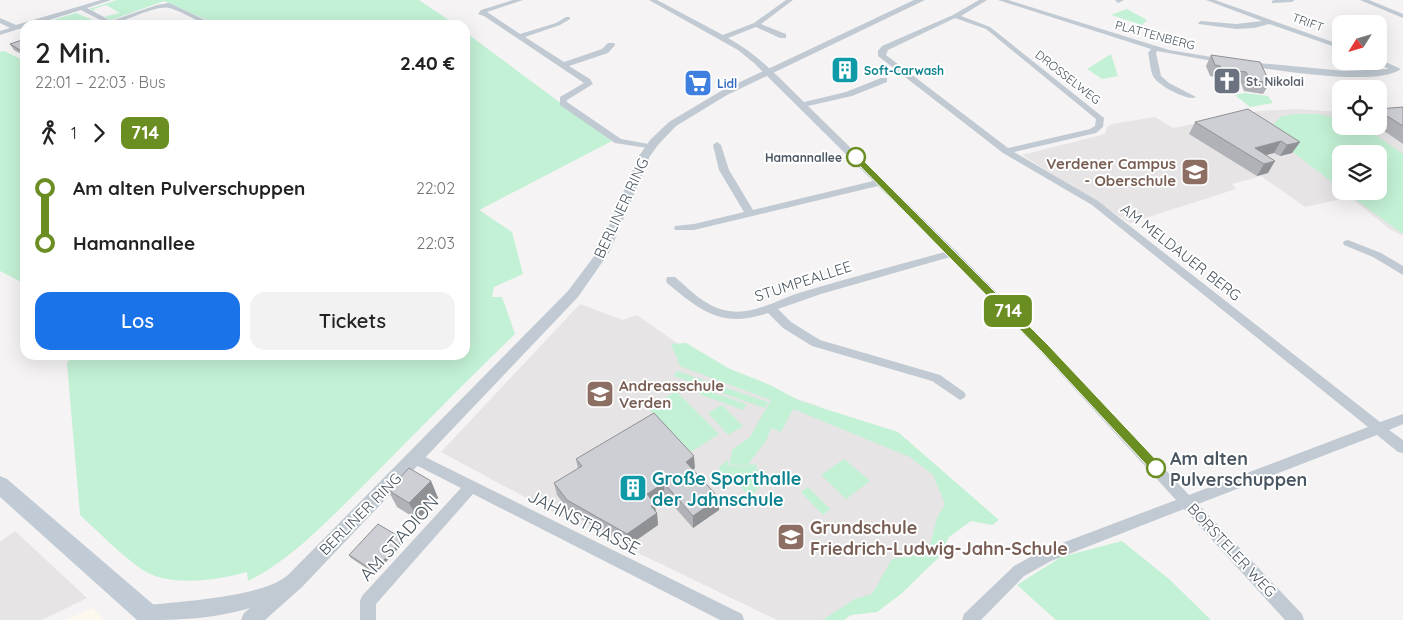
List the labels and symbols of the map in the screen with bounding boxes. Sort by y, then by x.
street label: TRIFT [1290,9,1326,35]
north arrow [1332,15,1388,70]
street label: PLATTENBERG [1113,17,1197,53]
street label: DROSSELWEG [1032,47,1104,107]
building icon: Soft-Carwash [830,55,860,85]
place label: Soft-Carwash [864,63,944,78]
church icon: St. Nikolai [1212,66,1242,96]
supermarket icon: Lidl [683,68,713,98]
place label: St. Nikolai [1246,74,1304,89]
place label: Lidl [717,76,737,91]
marker: Hamannallee [846,147,866,167]
place label: Hamannallee [765,150,842,165]
place label: Verdener Campus - Oberschule [1046,154,1176,190]
street label: BERLINER RING [589,155,653,261]
school or university icon: Verdener Campus - Oberschule [1180,157,1210,187]
street label: AM MELDAUER BERG [1117,199,1245,305]
street label: STUMPEALLEE [752,256,854,306]
line badge: 714 [979,295,1037,327]
place label: Andreasschule Verden [619,376,724,412]
school or university icon: Andreasschule Verden [585,379,615,409]
place label: Am alten Pulverschuppen [1170,447,1307,491]
marker: Am alten Pulverschuppen [1146,458,1166,478]
place label: Große Sporthalle der Jahnschule [652,467,801,511]
street label: BERLINER RING [315,469,405,559]
building icon: Große Sporthalle der Jahnschule [618,473,648,503]
street label: JAHNSTRASSE [524,484,644,560]
street label: AM STADION [354,490,444,586]
street label: BORSTELER WEG [1184,499,1280,601]
place label: Grundschule Friedrich-Ludwig-Jahn-Schule [810,516,1068,560]
school or university icon: Grundschule Friedrich-Ludwig-Jahn-Schule [776,522,806,552]

